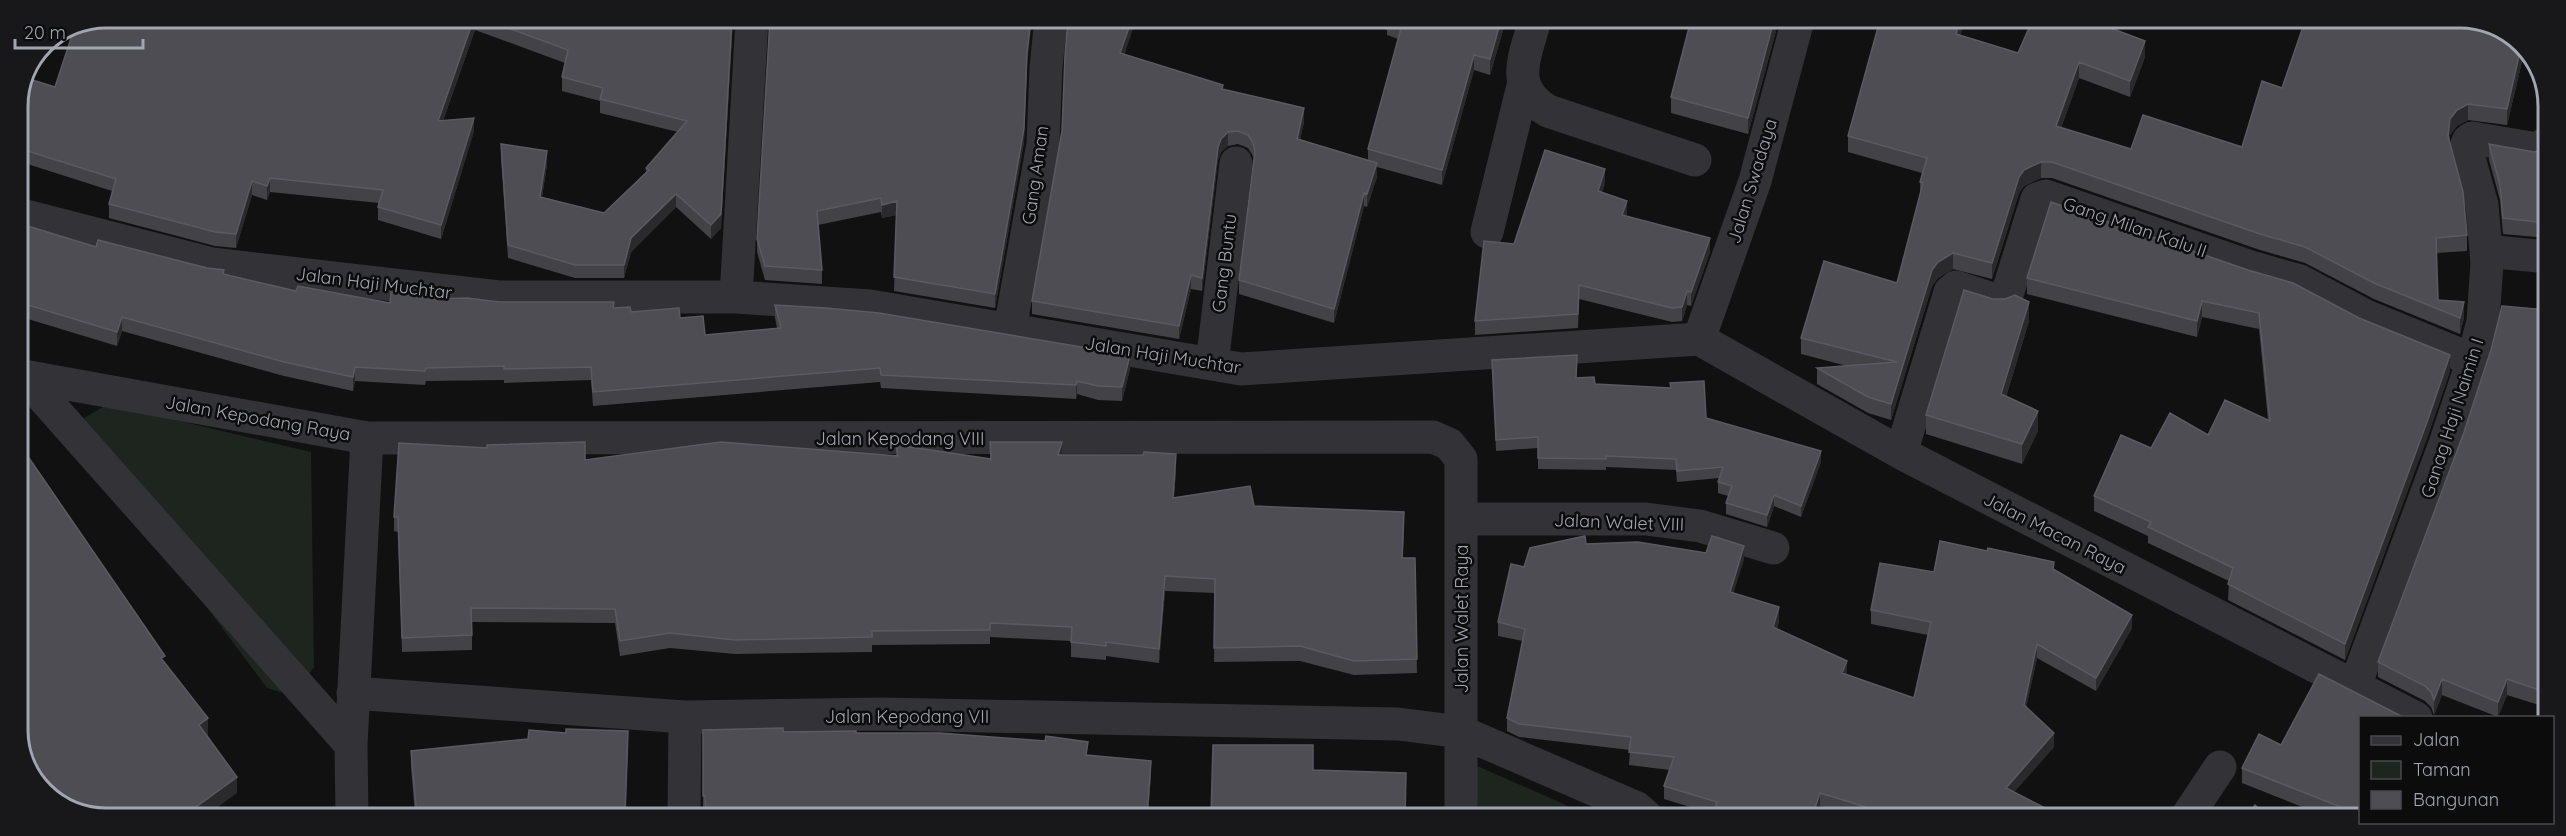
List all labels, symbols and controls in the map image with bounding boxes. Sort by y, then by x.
scale bar [15,12,142,50]
text: 20 m [24,21,66,44]
street label: Jalan Swadaya [1722,116,1782,246]
street label: Gang Aman [1017,124,1053,226]
street label: Gang Milan Kalu II [2060,192,2210,262]
street label: Gang Buntu [1207,212,1241,314]
street label: Jalan Haji Muchtar [294,262,454,304]
street label: Jalan Haji Muchtar [1083,331,1243,379]
street label: Ganag Haji Naimin I [2415,335,2489,501]
street label: Jalan Kepodang Raya [164,390,352,446]
street label: Jalan Kepodang VIII [815,427,985,450]
street label: Jalan Macan Raya [1980,487,2130,579]
street label: Jalan Walet VIII [1553,508,1685,536]
street label: Jalan Walet Raya [1450,544,1473,694]
street label: Jalan Kepodang VII [825,705,989,728]
legend [2359,716,2554,824]
text: Jalan [2413,728,2460,751]
text: Taman [2413,758,2471,781]
text: Bangunan [2413,788,2499,811]

